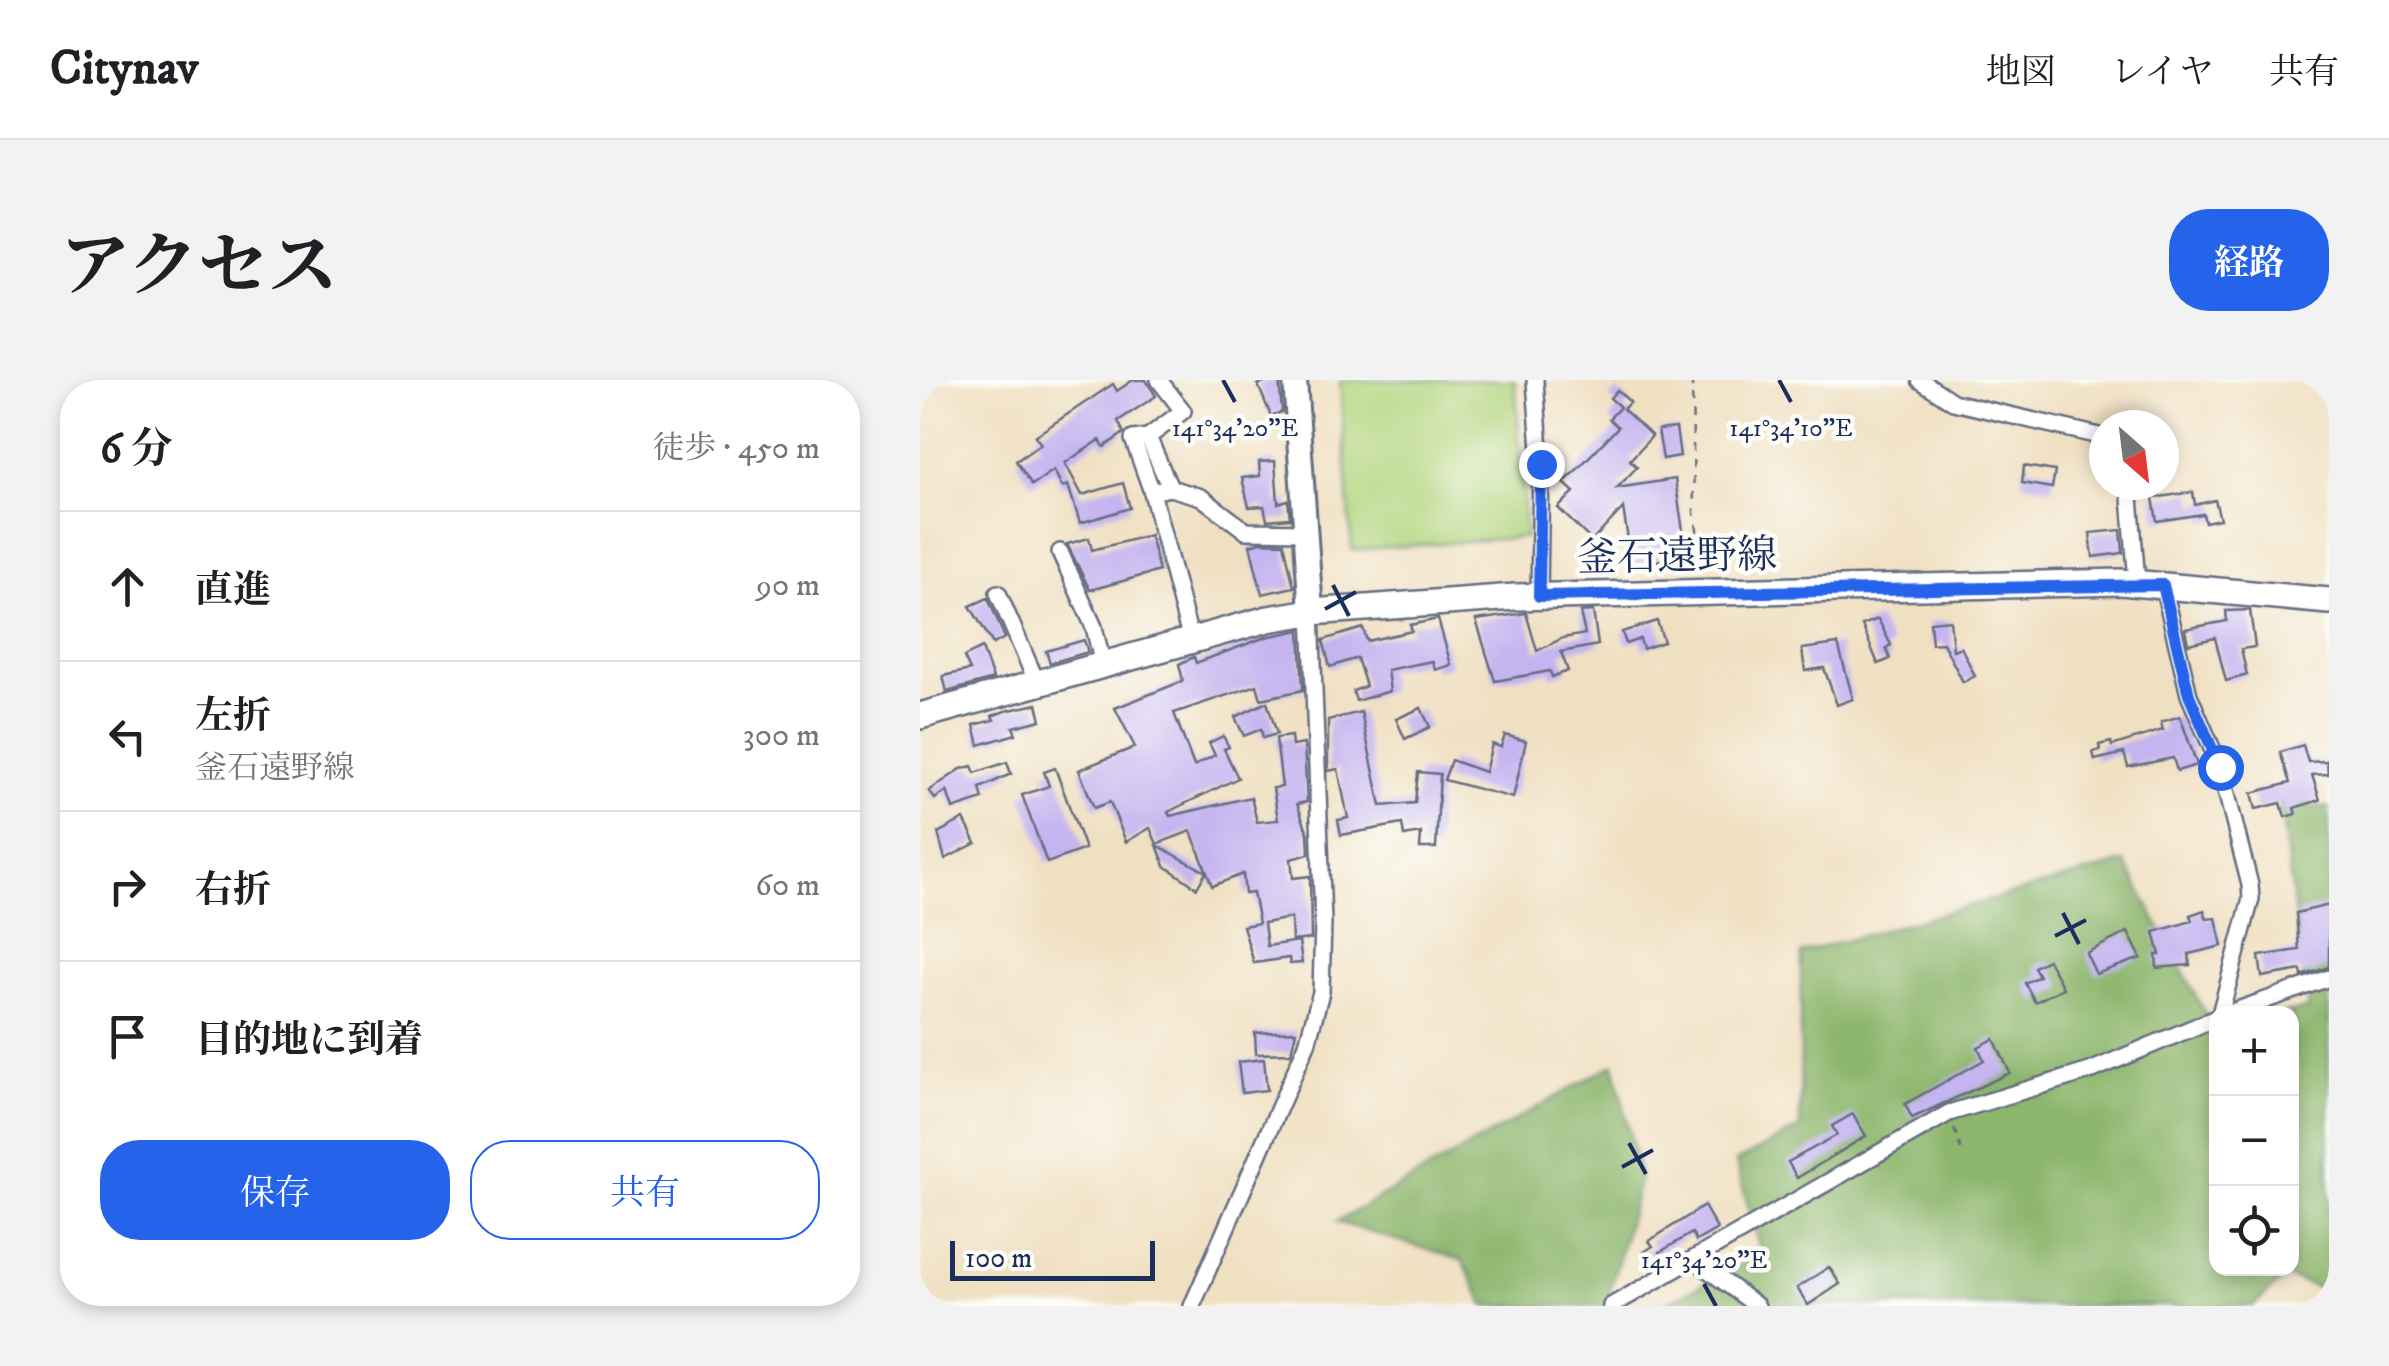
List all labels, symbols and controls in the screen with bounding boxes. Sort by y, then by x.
text: Citynav [50,39,199,99]
text: 地図 [1986,51,2056,95]
text: レイヤ [2111,51,2214,95]
text: 共有 [2269,51,2339,95]
button: 経路 [2169,209,2329,311]
text: アクセス [60,225,338,313]
north arrow [2089,410,2179,500]
text: 141°34'20"E [1172,413,1298,444]
text: 141°34'10"E [1729,413,1853,444]
text: 6 分 [100,424,173,476]
text: 徒歩 · 450 m [652,429,820,469]
route end [1519,442,1565,488]
street label: 釜石遠野線 [1577,531,1777,585]
icon: ahead [100,559,155,614]
text: 90 m [756,566,820,606]
text: 直進 [195,567,271,615]
text: 左折 [195,693,271,741]
icon: left [100,709,155,764]
text: 300 m [743,716,820,756]
route start [2198,745,2244,791]
text: 釜石遠野線 [195,749,355,789]
icon: right [100,859,155,914]
text: 60 m [755,866,820,906]
text: 右折 [195,867,271,915]
map controls [2209,1006,2299,1276]
button: + [2209,1006,2299,1096]
icon: arrive [100,1009,155,1064]
text: 目的地に到着 [195,1017,423,1065]
button: − [2209,1096,2299,1186]
button: 保存 [100,1140,450,1240]
button: 共有 [470,1140,820,1240]
button: locate [2209,1186,2299,1276]
scale bar [950,1236,1155,1280]
text: 100 m [965,1241,1032,1276]
text: 141°34'20"E [1641,1245,1767,1276]

